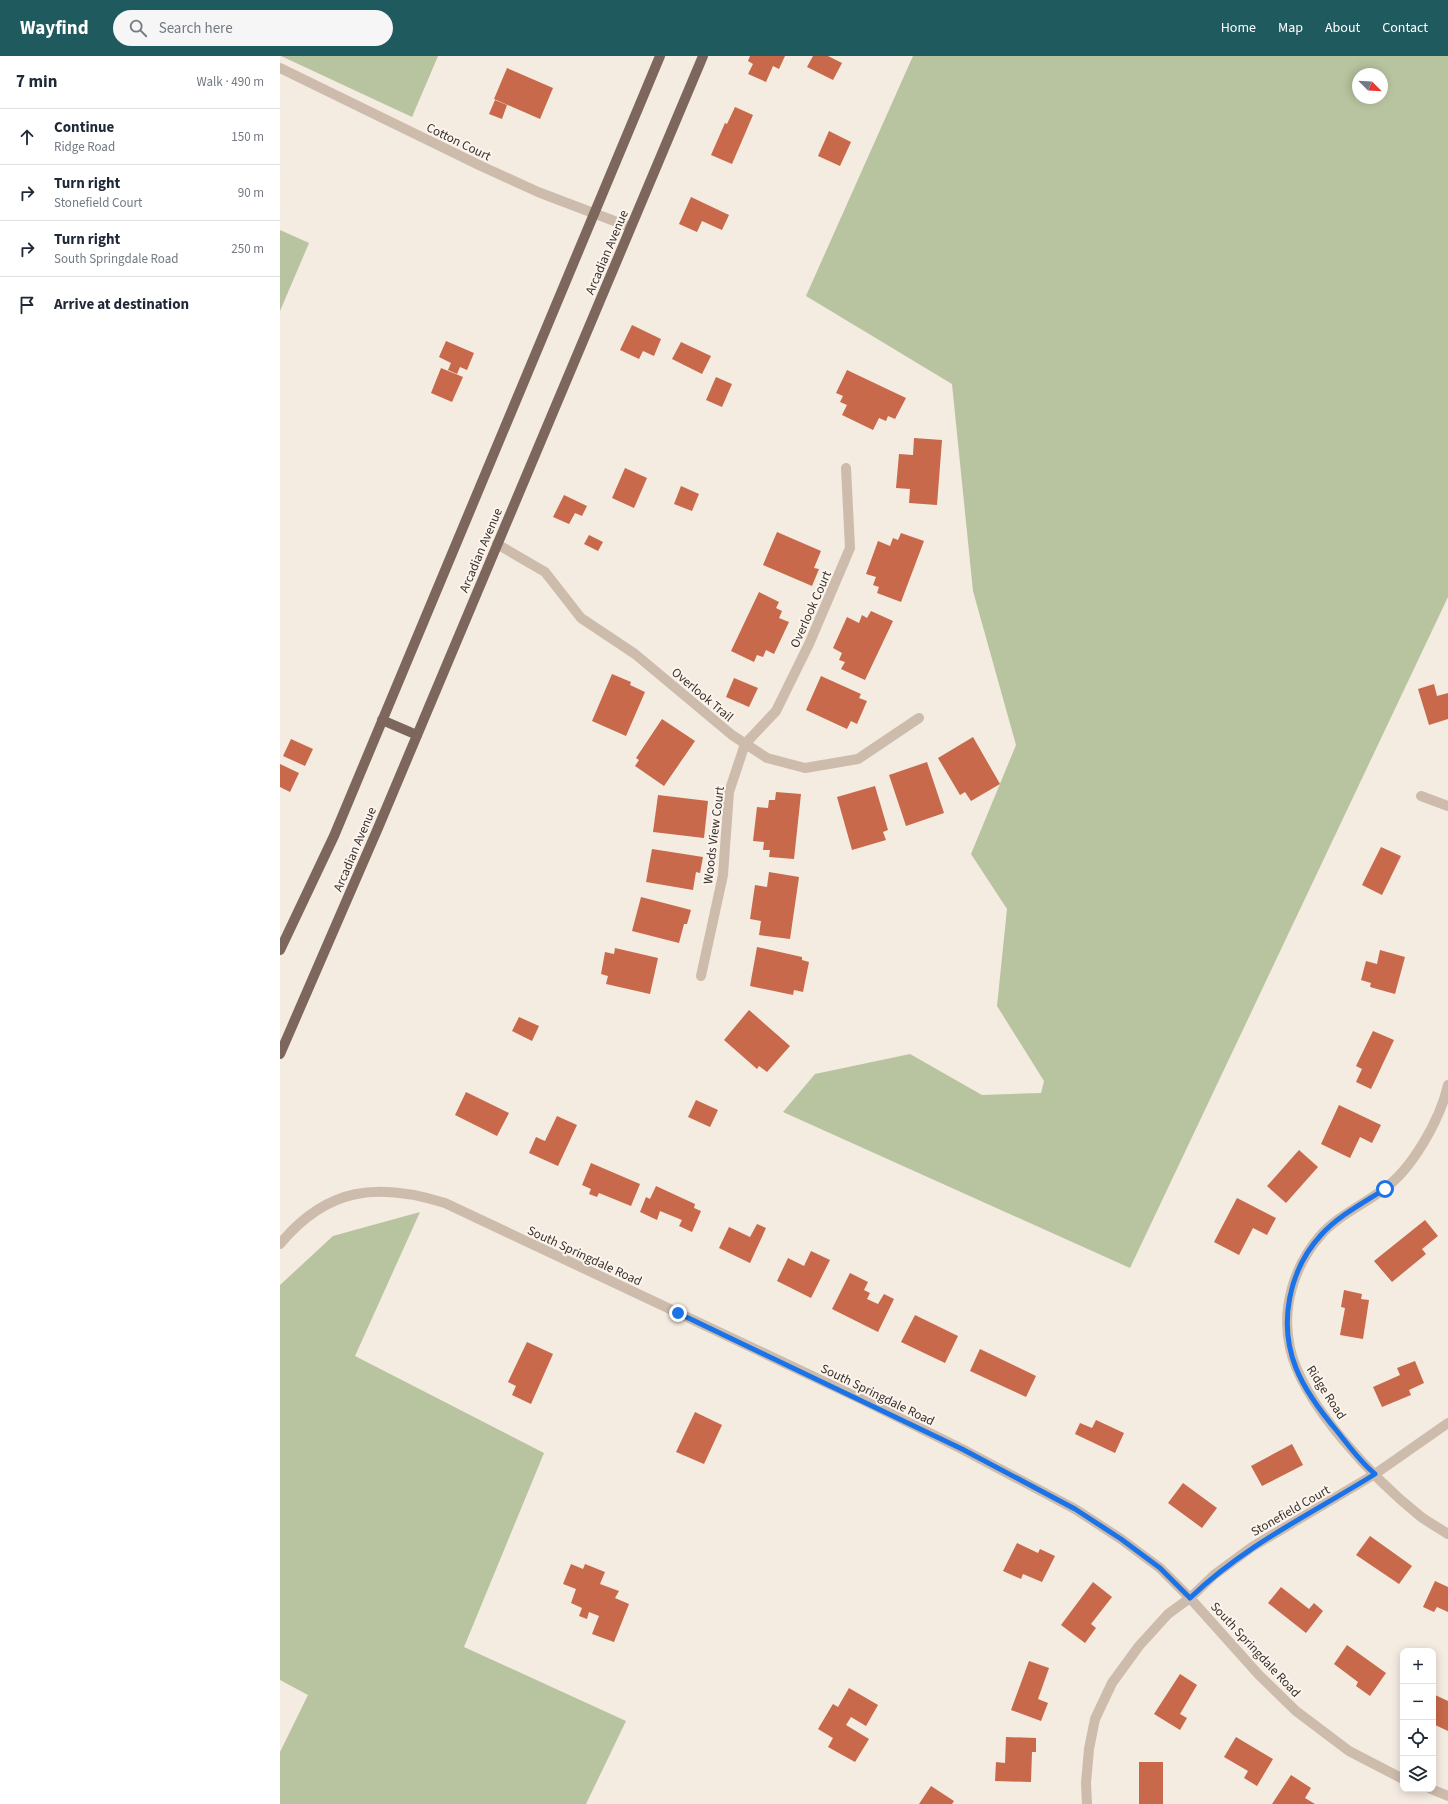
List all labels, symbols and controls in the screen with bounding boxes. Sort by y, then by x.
search box [113,10,393,46]
text: Wayfind [20,15,89,42]
icon: search [127,17,149,39]
text: Search here [159,18,233,39]
text: Home [1221,18,1256,38]
text: Map [1278,18,1303,38]
text: About [1325,18,1360,38]
text: Contact [1382,18,1428,38]
north arrow [1352,68,1388,104]
text: 7 min [16,70,57,94]
text: Walk · 490 m [196,73,264,91]
text: Continue [54,117,114,138]
street label: Cotton Court [423,119,494,166]
icon: ahead [16,126,38,148]
text: 150 m [231,128,264,146]
text: Ridge Road [54,138,115,156]
text: Turn right [54,173,120,194]
icon: right [16,182,38,204]
text: 90 m [238,184,264,202]
text: Stonefield Court [54,194,142,212]
street label: Arcadian Avenue [581,207,633,298]
text: Turn right [54,229,120,250]
icon: right [16,238,38,260]
text: 250 m [231,240,264,258]
text: South Springdale Road [54,250,179,268]
icon: arrive [16,294,38,316]
text: Arrive at destination [54,294,189,315]
street label: Arcadian Avenue [455,505,507,596]
street label: Overlook Court [786,568,836,651]
street label: Overlook Trail [668,664,737,726]
street label: Woods View Court [699,785,729,885]
street label: Arcadian Avenue [329,804,381,895]
route start [1376,1180,1394,1198]
street label: South Springdale Road [524,1221,645,1290]
route end [669,1304,687,1322]
street label: South Springdale Road [818,1360,937,1430]
street label: Ridge Road [1302,1362,1350,1423]
street label: Stonefield Court [1248,1481,1334,1541]
street label: South Springdale Road [1206,1598,1304,1701]
map controls [1400,1648,1436,1792]
button: + [1400,1648,1436,1684]
button: − [1400,1684,1436,1720]
button: locate [1400,1720,1436,1756]
button: layers [1400,1756,1436,1792]

